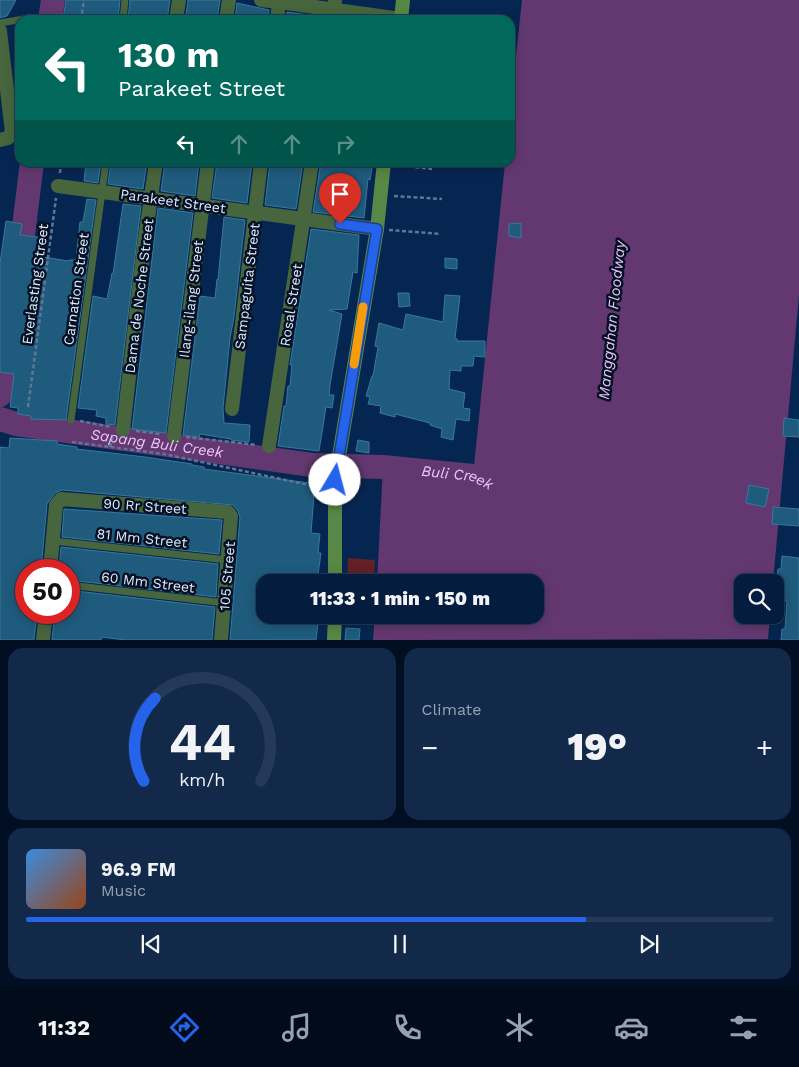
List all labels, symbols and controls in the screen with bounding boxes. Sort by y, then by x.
text: 130 m [118,34,219,76]
icon: left [35,35,100,100]
text: Parakeet Street [118,76,285,101]
icon: left [172,130,200,158]
icon: ahead [225,130,253,158]
icon: ahead [278,130,306,158]
icon: right [331,130,359,158]
pin [319,173,361,224]
icon: arrive [326,180,354,208]
street label: Parakeet Street [119,186,227,216]
street label: Dama de Noche Street [122,218,156,374]
street label: Everlasting Street [19,222,51,345]
street label: Sampaguita Street [231,222,263,350]
street label: Carnation Street [60,232,92,346]
water label: Manggahan Floodway [595,238,629,400]
street label: Ilang-ilang Street [176,239,206,359]
street label: Rosal Street [277,262,305,347]
water label: Sapang Buli Creek [89,425,225,462]
position arrow [308,453,360,505]
water label: Buli Creek [421,462,497,494]
street label: 90 Rr Street [103,495,187,517]
street label: 81 Mm Street [96,525,188,551]
street label: 105 Street [216,541,238,611]
speed limit sign: 50 [15,559,80,624]
street label: 60 Mm Street [100,568,196,596]
map controls [734,574,784,624]
button: search [734,574,784,624]
text: 11:33 · 1 min · 150 m [310,587,490,610]
text: Climate [422,700,482,719]
text: 44 [168,712,235,773]
text: 19° [567,725,627,769]
text: − [422,731,438,764]
text: + [756,731,773,764]
text: km/h [179,769,225,790]
text: 96.9 FM [101,858,176,881]
text: Music [101,881,146,900]
icon: previous [137,930,165,958]
icon: pause [386,930,414,958]
icon: next [635,930,663,958]
icon: directions [167,1010,202,1045]
icon: music [279,1010,314,1045]
icon: phone [390,1010,425,1045]
icon: climate [502,1010,537,1045]
icon: car [614,1010,649,1045]
icon: filters [726,1010,761,1045]
text: 11:32 [38,1015,90,1040]

